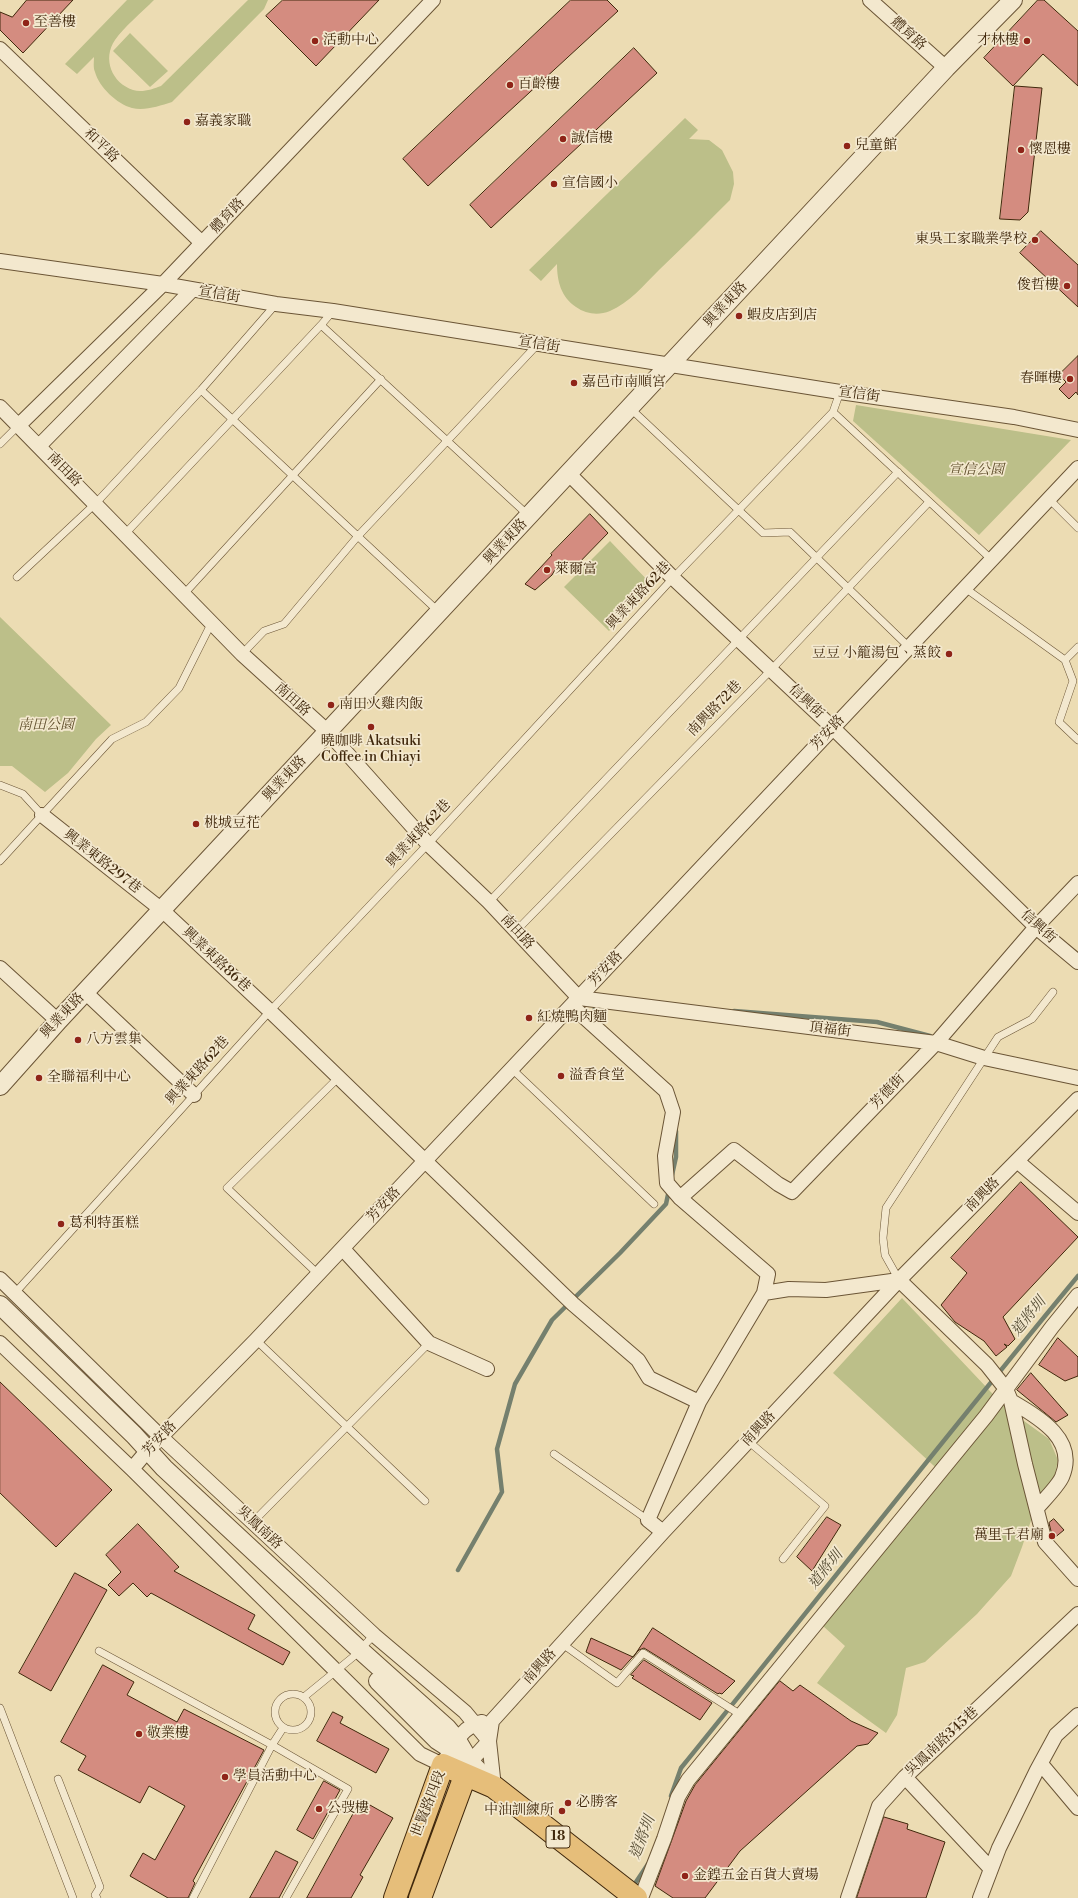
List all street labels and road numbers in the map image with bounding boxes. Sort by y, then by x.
street label: 體育路 [887,14,929,54]
street label: 和平路 [80,125,122,167]
street label: 體育路 [208,195,248,237]
street label: 興業東路 [701,279,751,331]
street label: 宣信街 [197,283,241,307]
street label: 宣信街 [517,333,561,357]
street label: 宣信街 [837,384,881,406]
street label: 南田路 [43,449,85,491]
street label: 興業東路 [481,516,531,568]
street label: 興業東路62巷 [603,559,675,633]
street label: 南興路72巷 [684,678,746,740]
street label: 南田路 [271,680,313,720]
street label: 信興街 [785,682,827,722]
street label: 芳安路 [808,712,848,754]
street label: 興業東路 [260,753,310,805]
street label: 興業東路62巷 [383,797,455,871]
street label: 興業東路297巷 [60,827,144,897]
street label: 信興街 [1017,907,1059,947]
street label: 南田路 [497,911,537,953]
street label: 興業東路86巷 [178,924,254,996]
street label: 芳安路 [586,948,626,990]
street label: 興業東路 [38,990,88,1042]
street label: 頂福街 [808,1019,852,1041]
street label: 興業東路62巷 [163,1033,233,1109]
street label: 芳德街 [867,1071,909,1113]
street label: 南興路 [962,1174,1004,1216]
street label: 芳安路 [364,1184,404,1226]
street label: 南興路 [739,1408,779,1450]
street label: 芳安路 [140,1418,180,1460]
street label: 吳鳳南路 [233,1503,285,1553]
street label: 南興路 [520,1646,560,1688]
street label: 吳鳳南路345巷 [902,1704,982,1780]
street label: 世賢路四段 [409,1768,449,1840]
road number: 18 [546,1826,570,1848]

